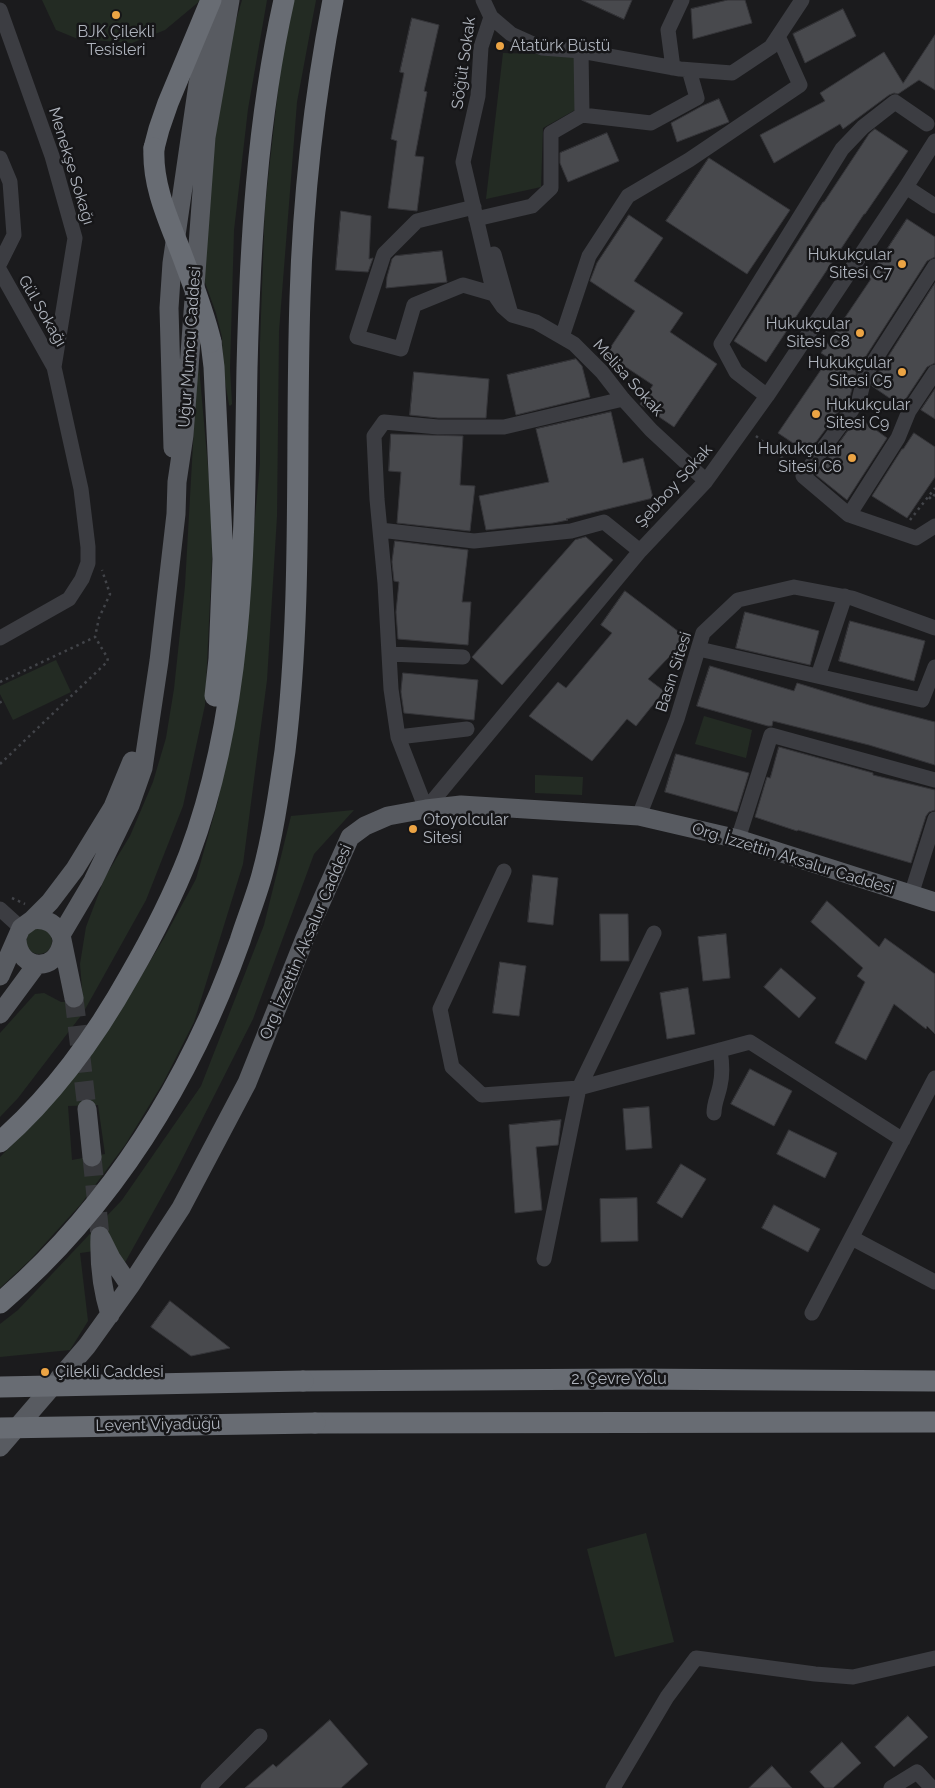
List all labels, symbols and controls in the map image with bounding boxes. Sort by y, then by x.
marker: BJK Çilekli Tesisleri [110,9,122,21]
street label: Söğüt Sokak [448,16,480,110]
place label: BJK Çilekli Tesisleri [77,22,155,60]
place label: Atatürk Büstü [510,36,610,56]
marker: Atatürk Büstü [494,40,506,52]
street label: Menekşe Sokağı [44,105,98,227]
place label: Hukukçular Sitesi C7 [808,245,892,283]
marker: Hukukçular Sitesi C7 [896,258,908,270]
street label: Uğur Mumcu Caddesi [175,266,205,428]
street label: Gül Sokağı [14,272,70,350]
place label: Hukukçular Sitesi C8 [766,314,850,352]
marker: Hukukçular Sitesi C8 [854,327,866,339]
street label: Melisa Sokak [589,336,667,420]
place label: Hukukçular Sitesi C5 [808,353,892,391]
marker: Hukukçular Sitesi C5 [896,366,908,378]
place label: Hukukçular Sitesi C9 [826,395,910,433]
marker: Hukukçular Sitesi C9 [810,408,822,420]
place label: Hukukçular Sitesi C6 [758,439,842,477]
street label: Şebboy Sokak [632,440,716,532]
marker: Hukukçular Sitesi C6 [846,452,858,464]
street label: Basın Sitesi [652,630,696,714]
place label: Otoyolcular Sitesi [423,810,509,848]
street label: Org. İzzettin Aksalur Caddesi [690,819,896,899]
marker: Otoyolcular Sitesi [407,823,419,835]
street label: Org. İzzettin Aksalur Caddesi [256,841,356,1043]
place label: Çilekli Caddesi [55,1362,164,1382]
marker: Çilekli Caddesi [39,1366,51,1378]
street label: 2. Çevre Yolu [571,1369,667,1389]
street label: Levent Viyadüğü [95,1414,221,1436]

